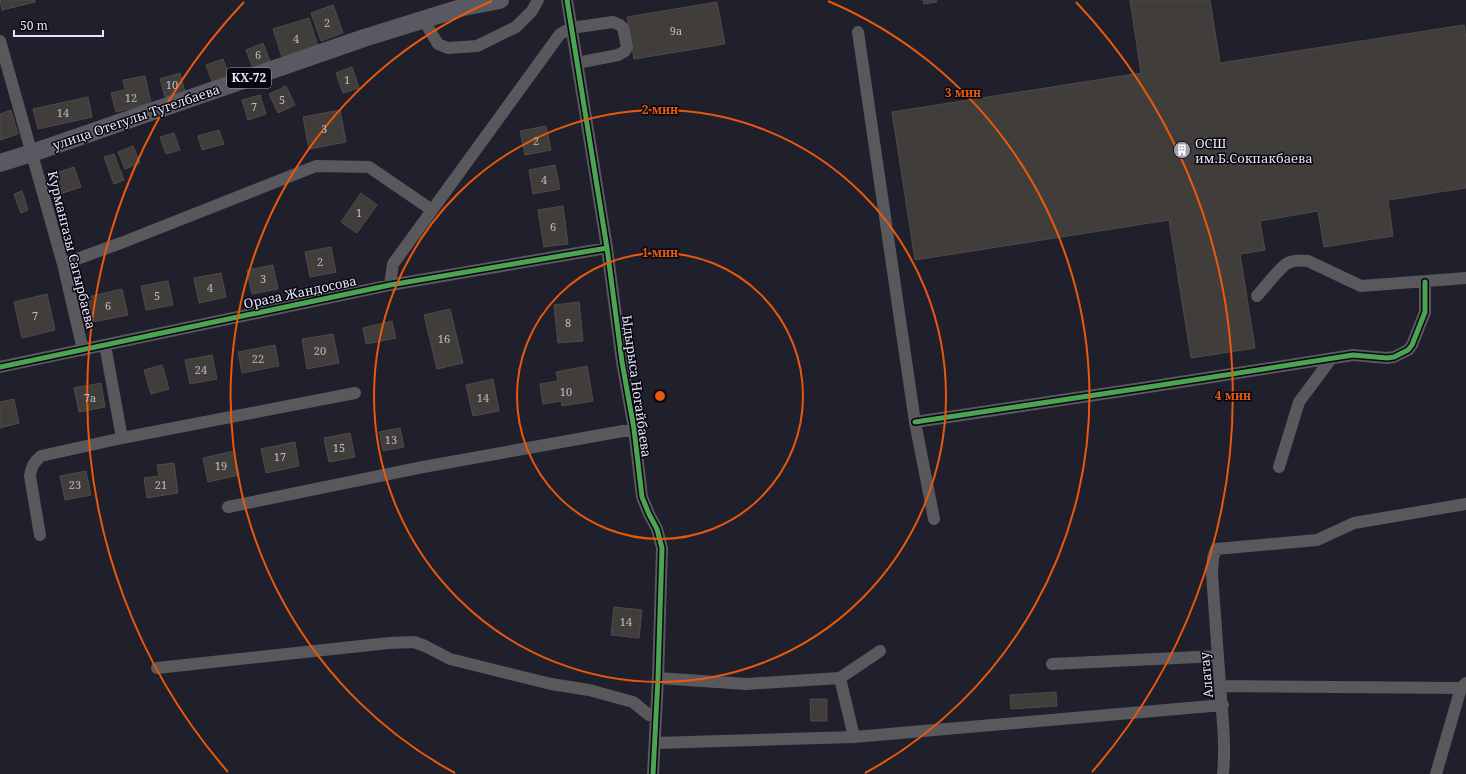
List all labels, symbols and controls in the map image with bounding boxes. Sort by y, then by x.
scale bar [14,12,103,38]
house number: 2 [324,15,330,30]
text: 50 m [20,17,48,34]
house number: 9а [670,23,682,38]
house number: 4 [293,31,299,46]
house number: 6 [255,47,261,62]
road number: КХ-72 [227,68,271,88]
house number: 1 [344,72,350,87]
house number: 10 [166,77,178,92]
street label: улица Отегулы Тугелбаева [50,80,222,154]
text: 3 мин [945,84,981,101]
house number: 12 [125,90,137,105]
house number: 5 [279,92,285,107]
house number: 7 [251,99,257,114]
text: 2 мин [642,101,678,118]
house number: 14 [57,105,69,120]
house number: 3 [321,121,327,136]
house number: 2 [533,133,539,148]
place label: ОСШ им.Б.Сокпакбаева [1195,134,1313,167]
building icon: ОСШ им.Б.Сокпакбаева [1172,140,1192,160]
street label: Курмангазы Сагырбаева [44,169,100,331]
house number: 4 [541,172,547,187]
house number: 1 [356,205,362,220]
house number: 6 [550,219,556,234]
text: 1 мин [642,244,678,261]
house number: 2 [317,254,323,269]
street label: Ораза Жандосова [242,271,358,313]
house number: 3 [260,271,266,286]
house number: 4 [207,280,213,295]
house number: 5 [154,288,160,303]
house number: 6 [105,298,111,313]
house number: 7 [32,308,38,323]
street label: Ыдырыса Ногайбаева [618,314,656,458]
house number: 8 [565,315,571,330]
house number: 16 [438,331,450,346]
house number: 20 [314,343,326,358]
house number: 22 [252,351,264,366]
house number: 24 [195,362,207,377]
house number: 10 [560,384,572,399]
text: 4 мин [1215,387,1251,404]
centre of rings [653,389,667,403]
house number: 7а [84,390,96,405]
house number: 14 [477,390,489,405]
house number: 13 [385,432,397,447]
house number: 15 [333,440,345,455]
house number: 17 [274,449,286,464]
house number: 19 [215,458,227,473]
house number: 23 [69,477,81,492]
house number: 21 [155,477,167,492]
house number: 14 [620,614,632,629]
street label: Алатау [1195,651,1217,699]

